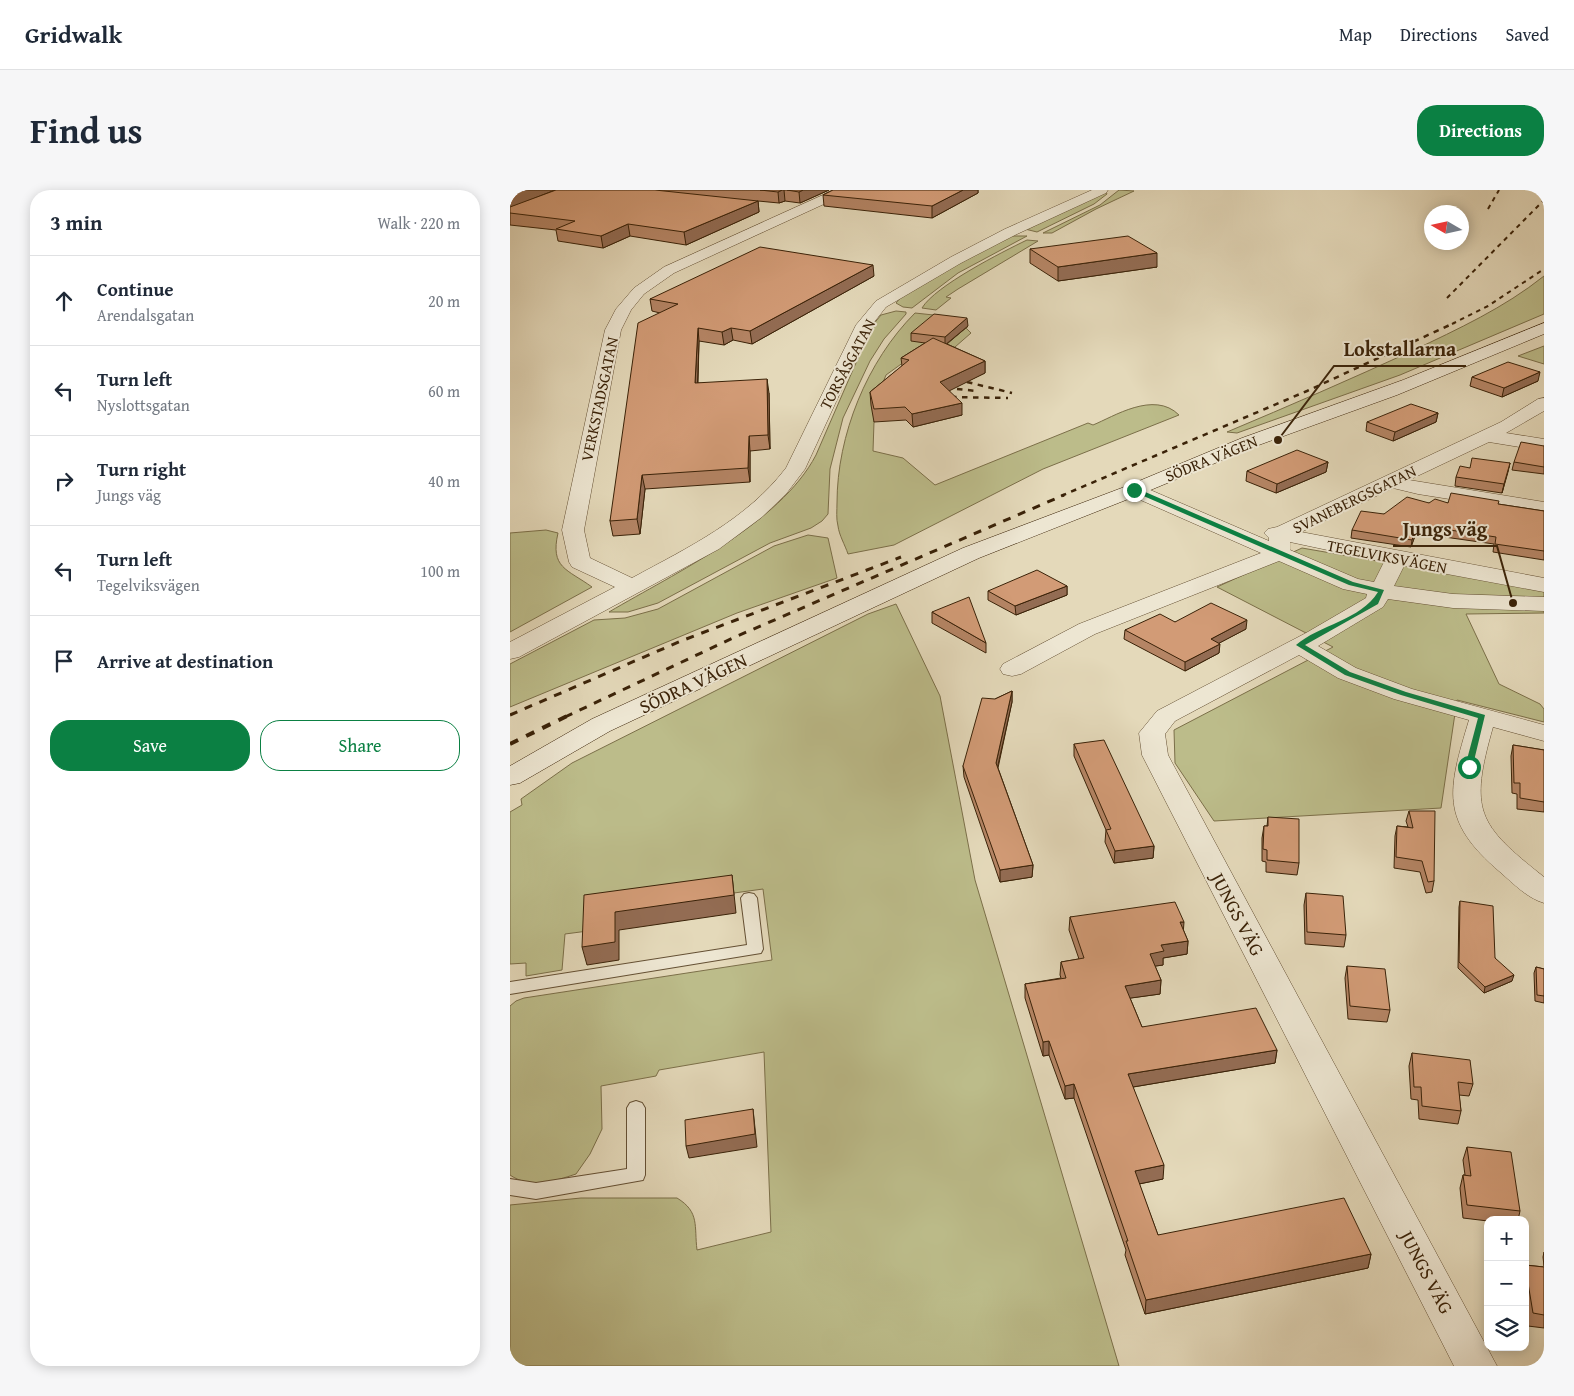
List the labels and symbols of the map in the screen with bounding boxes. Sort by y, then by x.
north arrow [1424,205,1469,250]
street label: TORSÅSGATAN [813,314,881,414]
callout: Lokstallarna [1334,331,1466,366]
street label: VERKSTADSGATAN [574,334,624,464]
text: Lokstallarna [1344,334,1457,363]
street label: SÖDRA VÄGEN [1161,428,1261,487]
street label: SVANEBERGSGATAN [1288,458,1420,539]
route end [1123,479,1146,502]
callout: Jungs väg [1393,511,1497,546]
text: Jungs väg [1400,514,1488,543]
street label: TEGELVIKSVÄGEN [1325,533,1450,580]
street label: SÖDRA VÄGEN [634,646,752,720]
route start [1458,756,1481,779]
street label: JUNGS VÄG [1203,866,1272,961]
street label: JUNGS VÄG [1392,1224,1461,1319]

